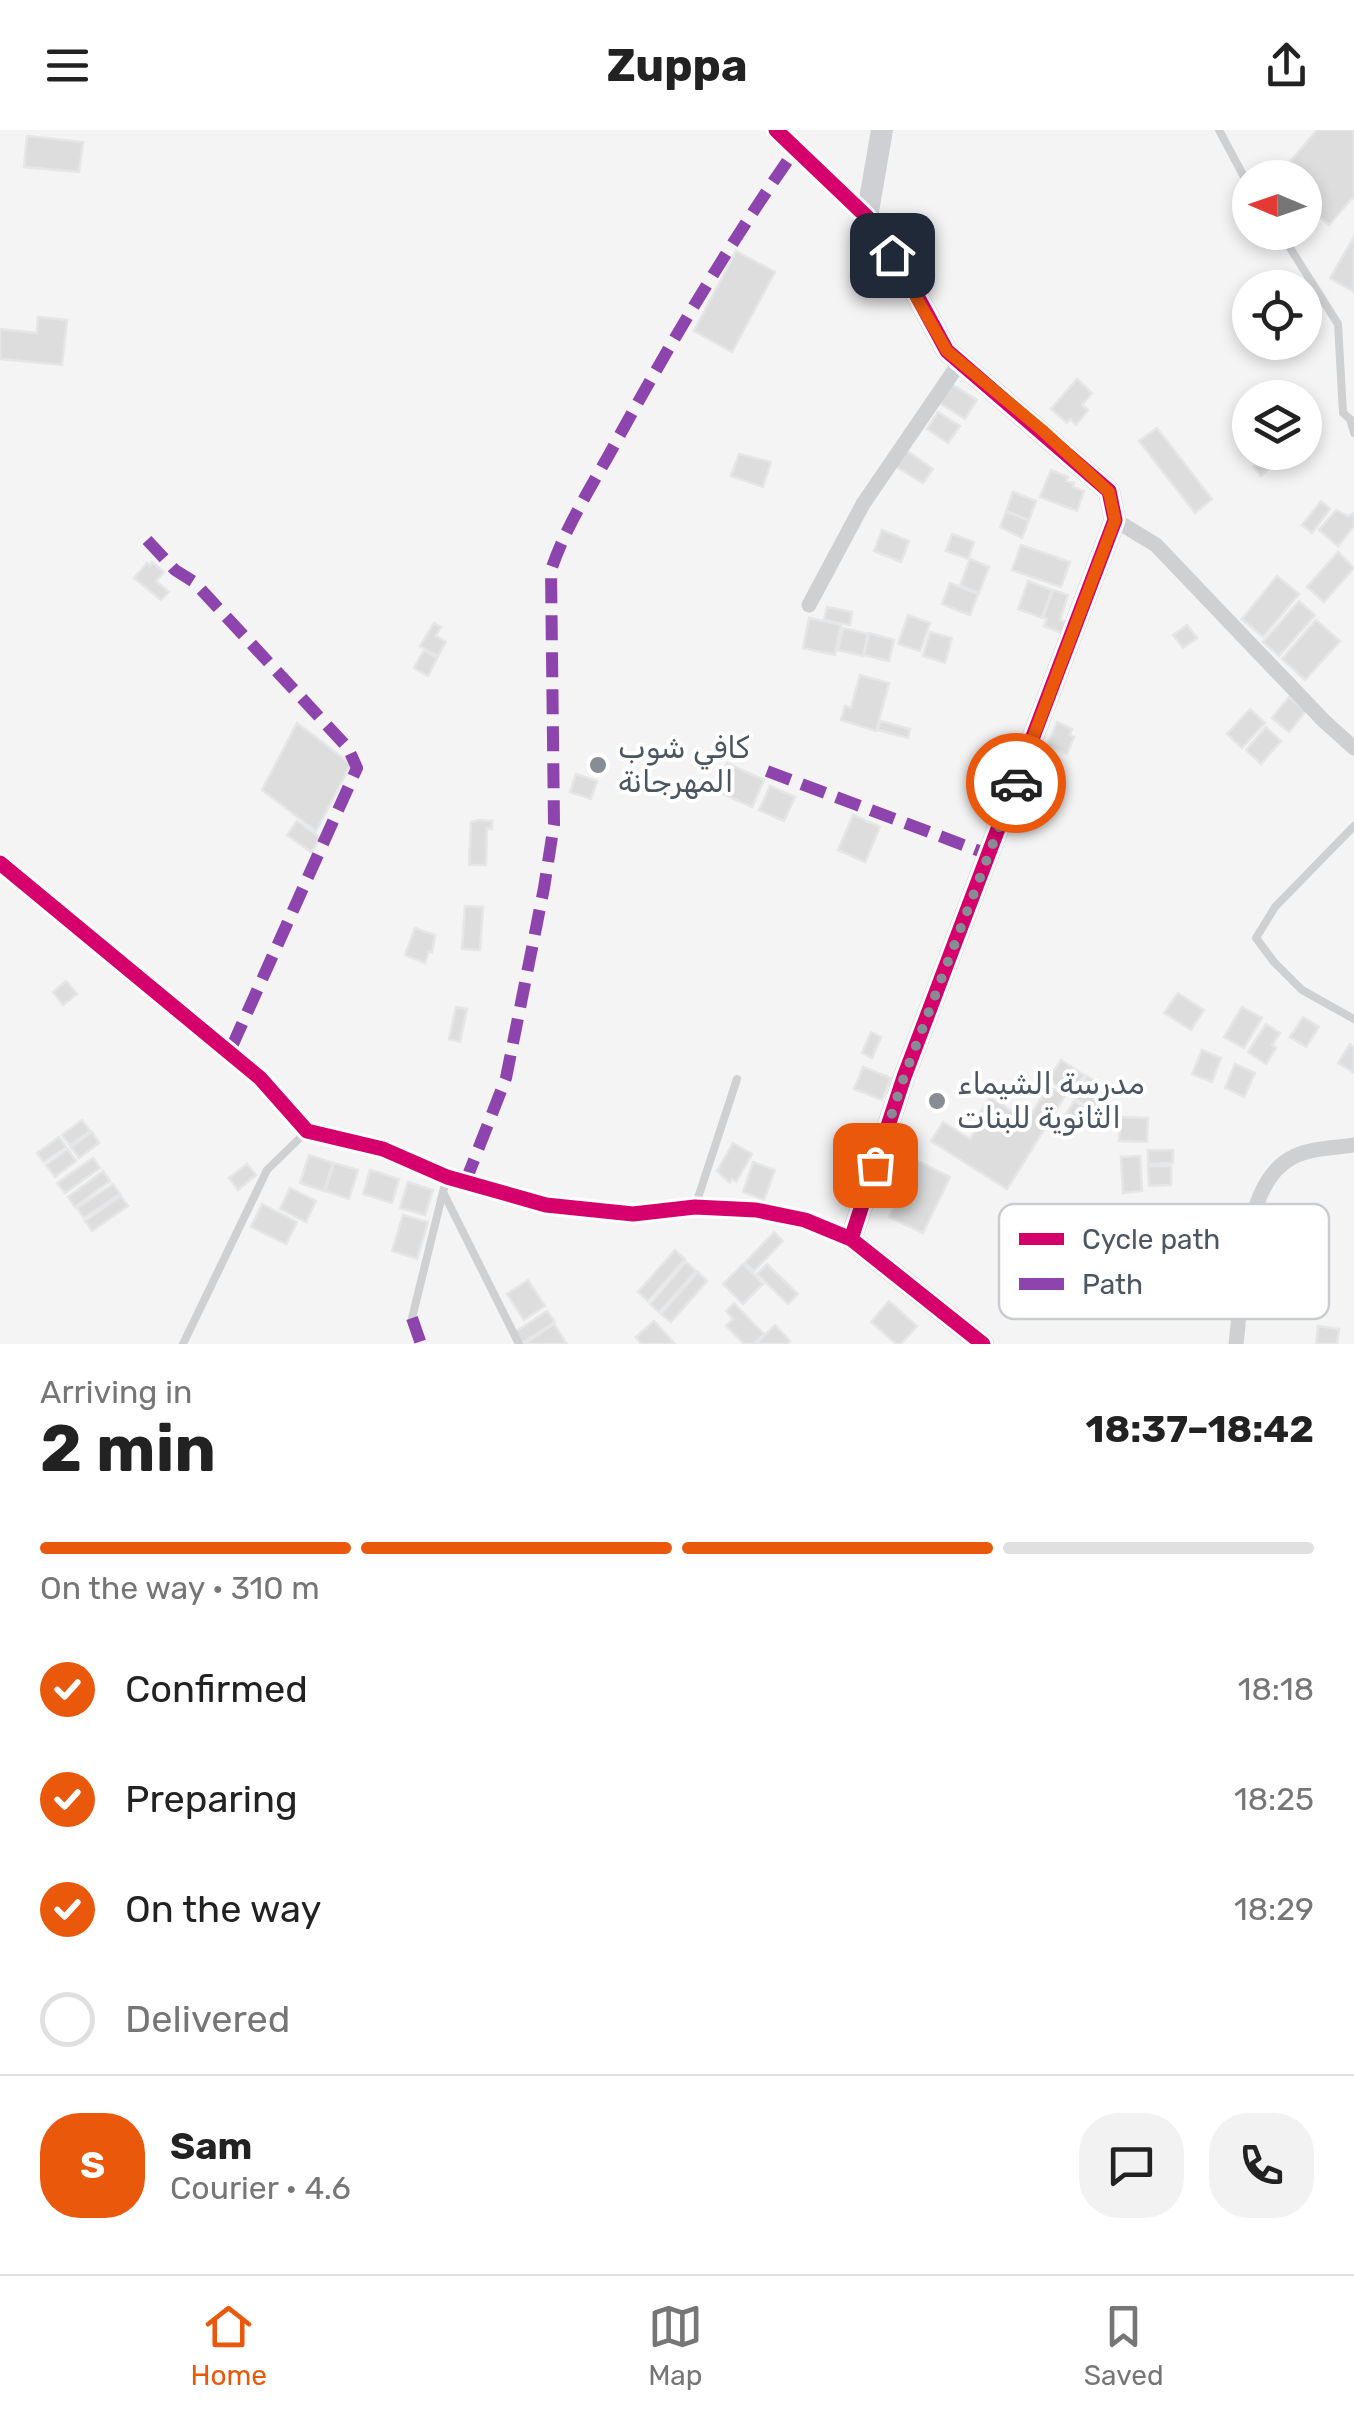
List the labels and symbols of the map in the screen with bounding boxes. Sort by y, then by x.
north arrow [1232,160,1322,250]
pin [850,213,935,298]
place label: كافي شوب المهرجانة [618,730,750,800]
courier [966,733,1066,833]
marker: كافي شوب المهرجانة [587,754,609,776]
place label: مدرسة الشيماء الثانوية للبنات [957,1066,1145,1136]
marker: مدرسة الشيماء الثانوية للبنات [926,1090,948,1112]
pin [833,1123,918,1208]
legend [999,1204,1329,1319]
text: Cycle path [1082,1223,1220,1256]
text: Path [1082,1268,1143,1301]

